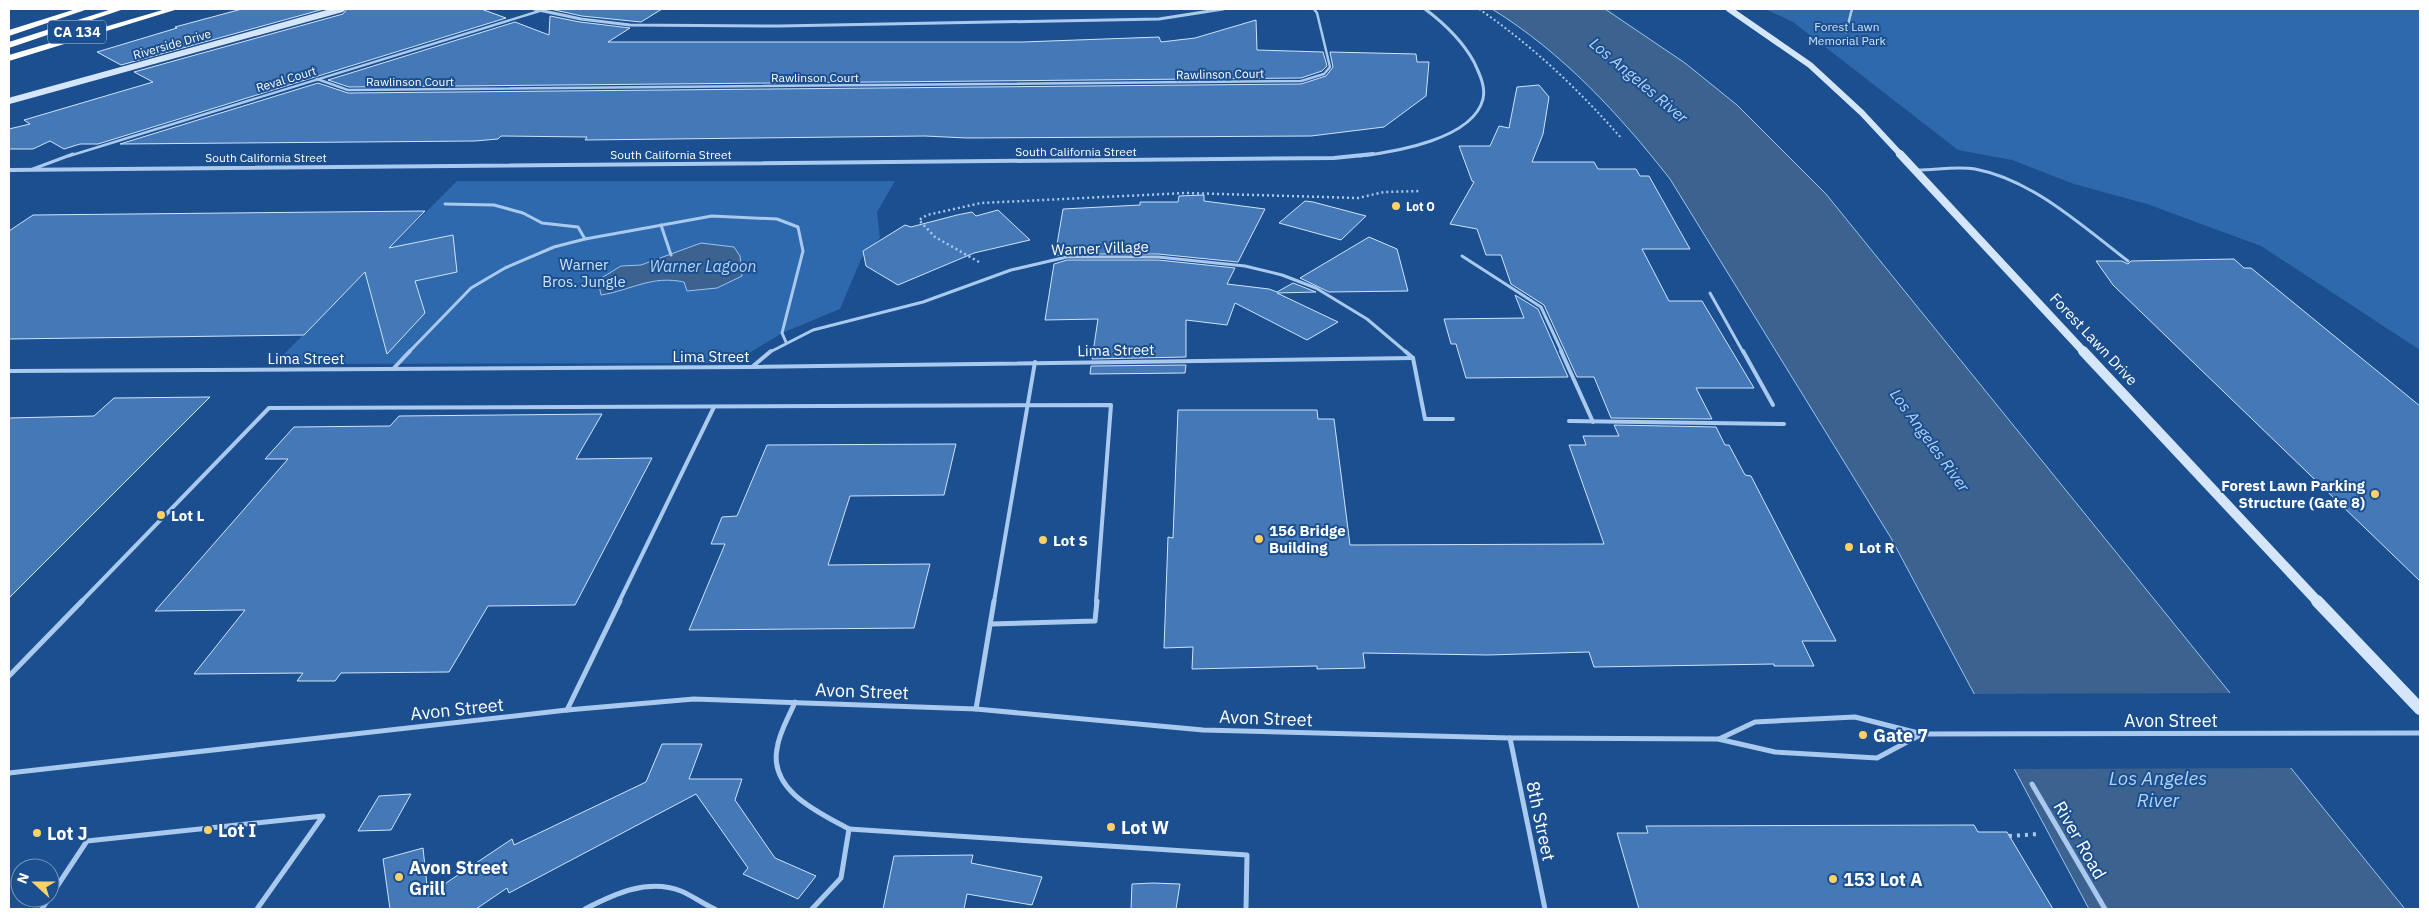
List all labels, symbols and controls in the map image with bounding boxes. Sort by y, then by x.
park label: Forest Lawn Memorial Park [1808,19,1887,48]
road number: CA 134 [48,21,106,44]
street label: Riverside Drive [131,26,213,62]
water label: Los Angeles River [1586,33,1693,128]
street label: Reval Court [254,63,318,95]
street label: Rawlinson Court [1176,66,1264,82]
street label: Rawlinson Court [771,70,859,85]
street label: Rawlinson Court [366,74,454,89]
street label: South California Street [1015,144,1137,159]
street label: South California Street [610,147,732,162]
street label: South California Street [205,150,327,165]
place label: Lot O [1406,199,1435,214]
marker: Lot O [1390,200,1402,212]
street label: Warner Village [1051,237,1149,259]
park label: Warner Bros. Jungle [542,255,626,291]
water label: Warner Lagoon [649,256,757,276]
street label: Forest Lawn Drive [2046,289,2142,389]
street label: Lima Street [1077,340,1155,360]
street label: Lima Street [672,347,750,366]
street label: Lima Street [267,349,345,368]
water label: Los Angeles River [1886,385,1975,496]
place label: Forest Lawn Parking Structure (Gate 8) [2221,476,2366,512]
marker: Forest Lawn Parking Structure (Gate 8) [2369,488,2381,500]
place label: Lot L [171,506,204,525]
marker: Lot L [155,509,167,521]
place label: 156 Bridge Building [1269,521,1346,557]
place label: Lot S [1053,531,1088,550]
marker: 156 Bridge Building [1253,533,1265,545]
marker: Lot S [1037,534,1049,546]
place label: Lot R [1859,538,1895,557]
marker: Lot R [1843,541,1855,553]
street label: Avon Street [815,678,909,704]
street label: Avon Street [409,693,505,725]
street label: Avon Street [1219,705,1313,731]
street label: Avon Street [2124,709,2218,732]
place label: Gate 7 [1873,724,1928,747]
marker: Gate 7 [1857,729,1869,741]
water label: Los Angeles River [2109,766,2207,812]
street label: 8th Street [1521,779,1561,863]
street label: River Road [2048,797,2112,883]
place label: Lot W [1121,816,1169,839]
place label: Lot I [218,819,256,842]
marker: Lot W [1105,821,1117,833]
place label: Lot J [47,822,88,845]
marker: Lot I [202,824,214,836]
marker: Lot J [31,827,43,839]
place label: Avon Street Grill [409,856,508,900]
north arrow [10,858,60,908]
place label: 153 Lot A [1843,868,1923,891]
text: N [13,870,33,886]
marker: Avon Street Grill [393,871,405,883]
marker: 153 Lot A [1827,873,1839,885]

